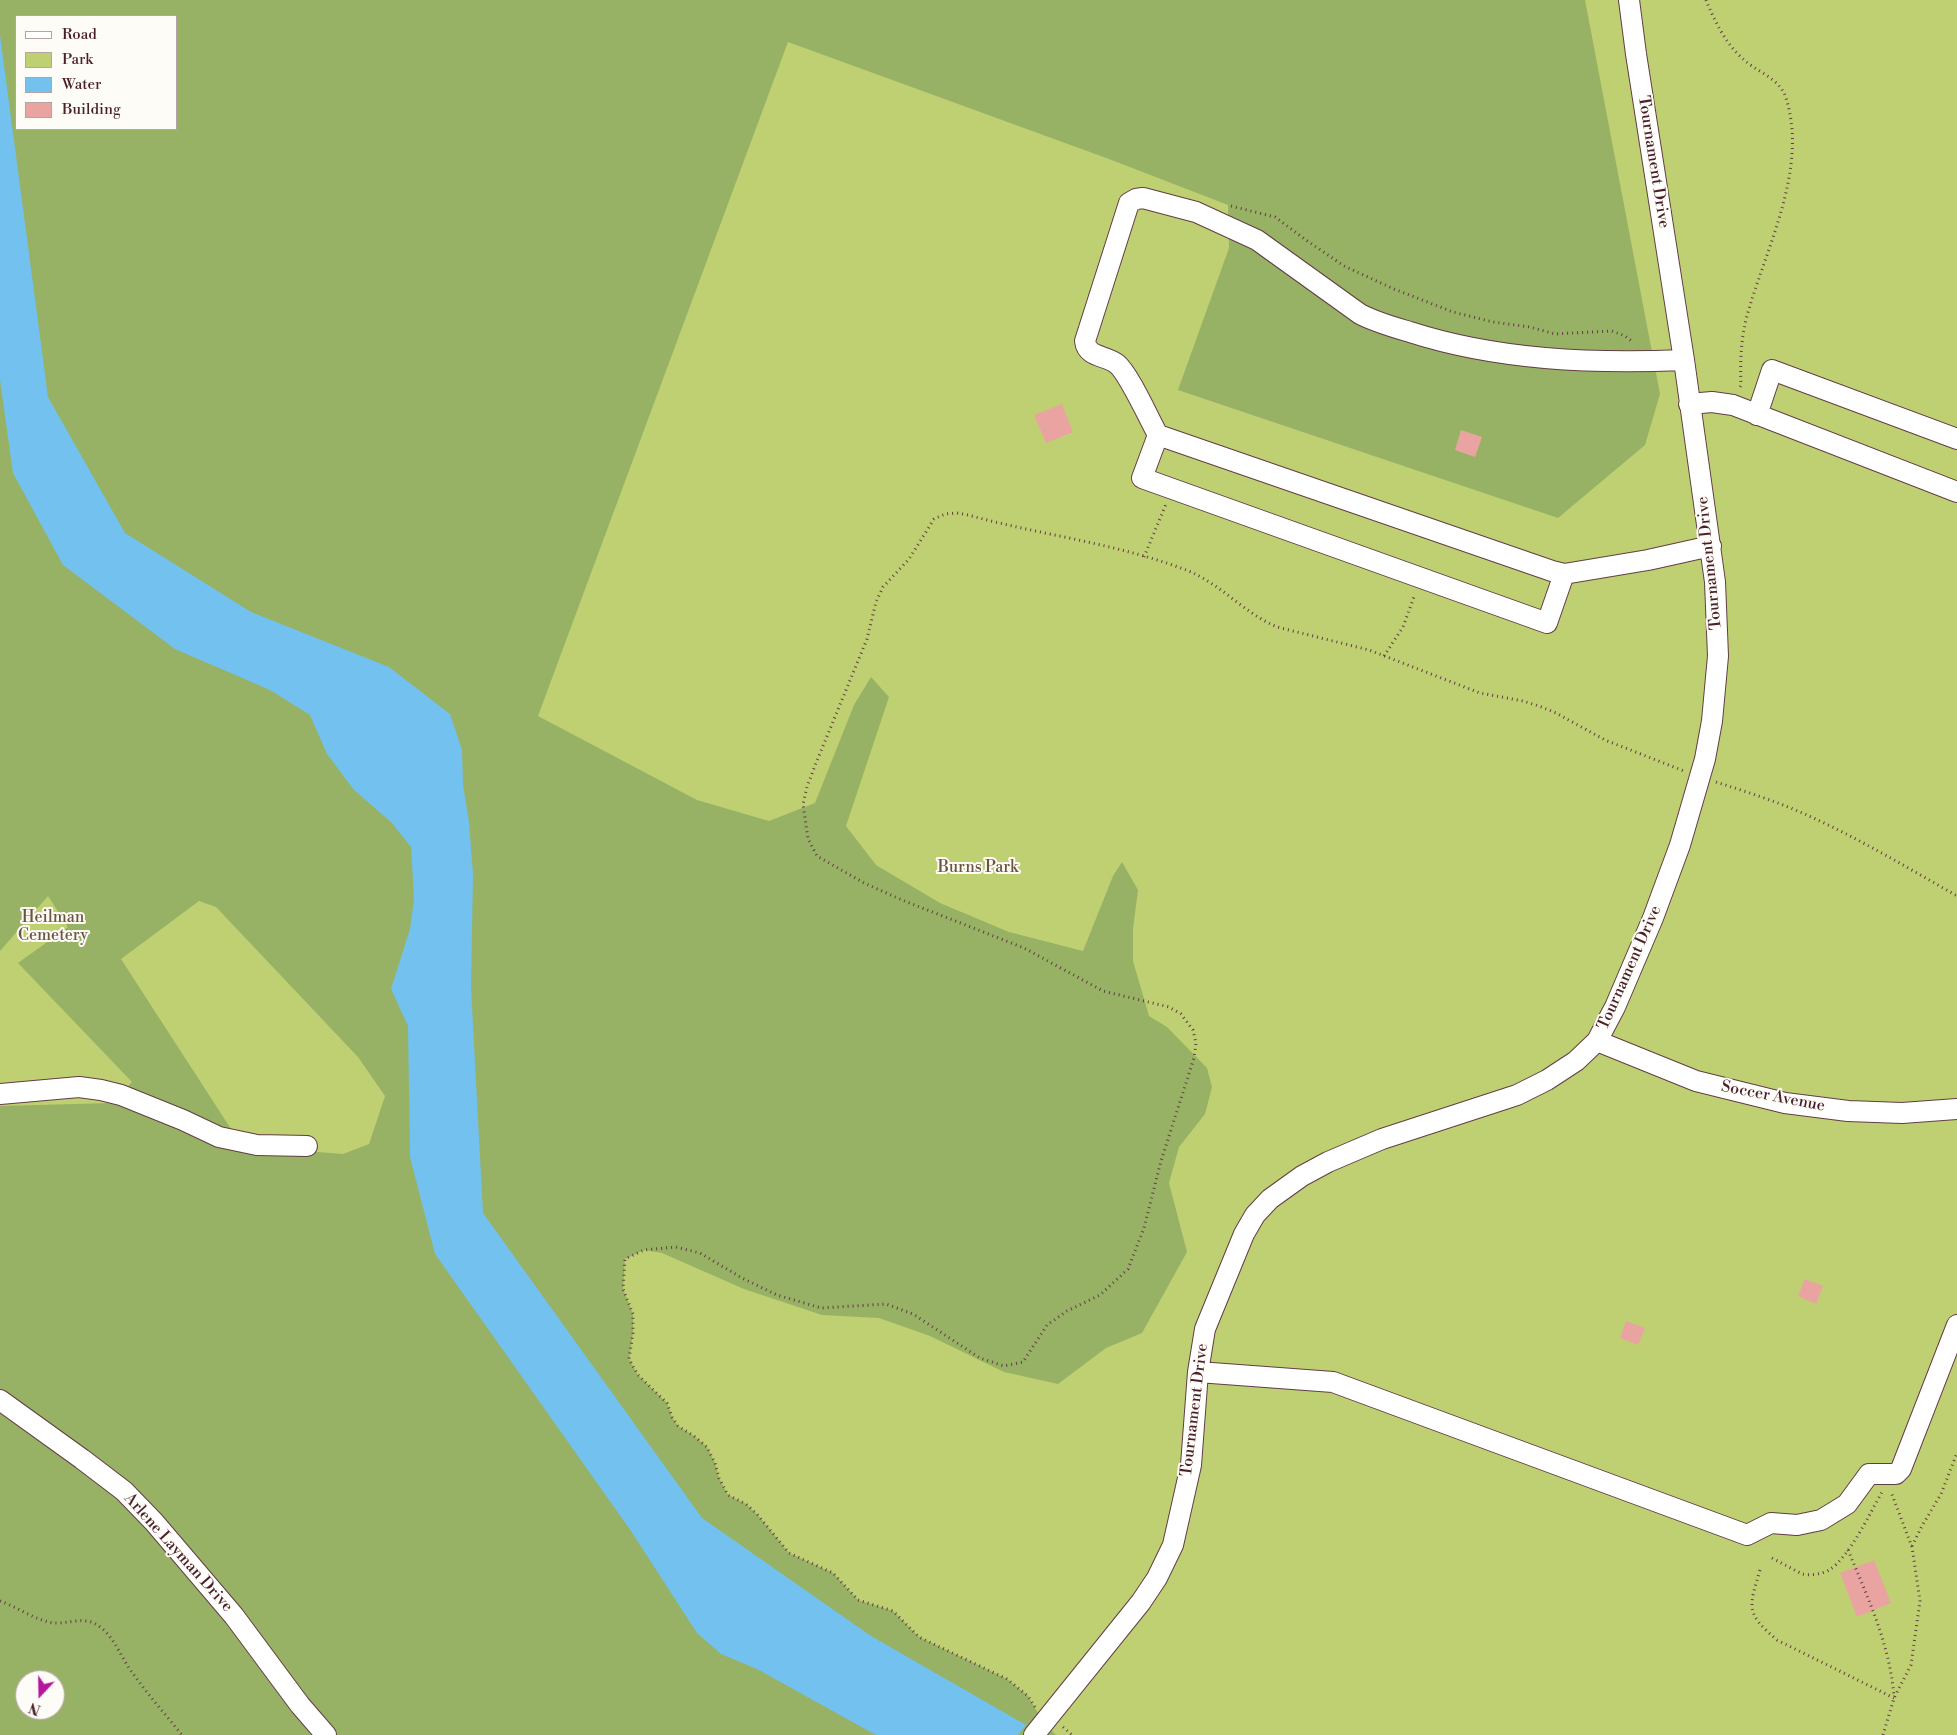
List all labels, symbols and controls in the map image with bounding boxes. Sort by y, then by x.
legend [15,15,178,130]
text: Road [62,25,97,44]
text: Park [62,50,93,69]
text: Water [62,75,101,94]
street label: Tournament Drive [1633,94,1673,230]
text: Building [62,100,121,119]
street label: Tournament Drive [1693,495,1727,631]
park label: Burns Park [938,858,1018,878]
street label: Tournament Drive [1594,903,1666,1033]
park label: Heilman Cemetery [18,908,88,946]
street label: Soccer Avenue [1719,1078,1827,1116]
street label: Tournament Drive [1177,1342,1213,1478]
street label: Arlene Layman Drive [120,1490,236,1616]
north arrow [15,1670,65,1720]
text: N [27,1698,43,1718]

